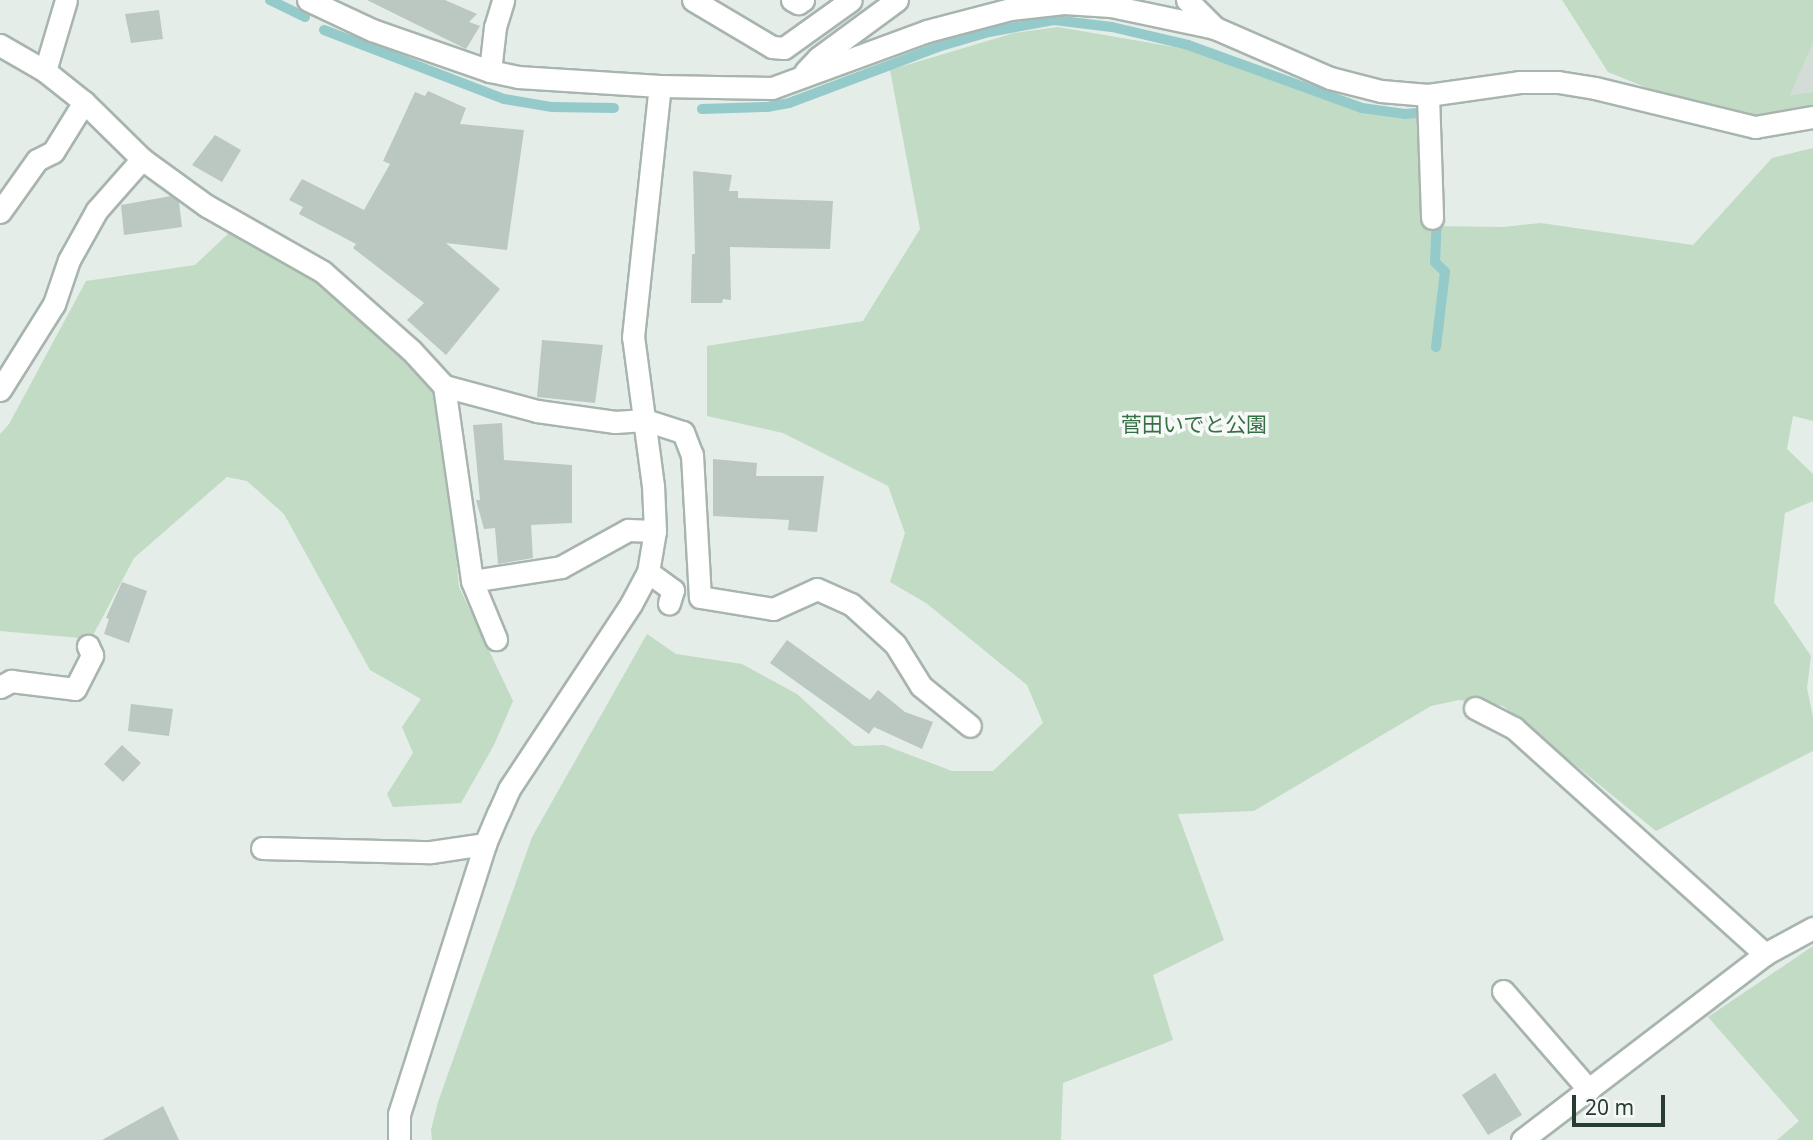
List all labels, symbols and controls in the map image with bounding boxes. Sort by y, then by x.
park label: 菅田いでと公園 [1121,411,1267,437]
scale bar [1575,1080,1668,1124]
text: 20 m [1585,1093,1634,1121]

